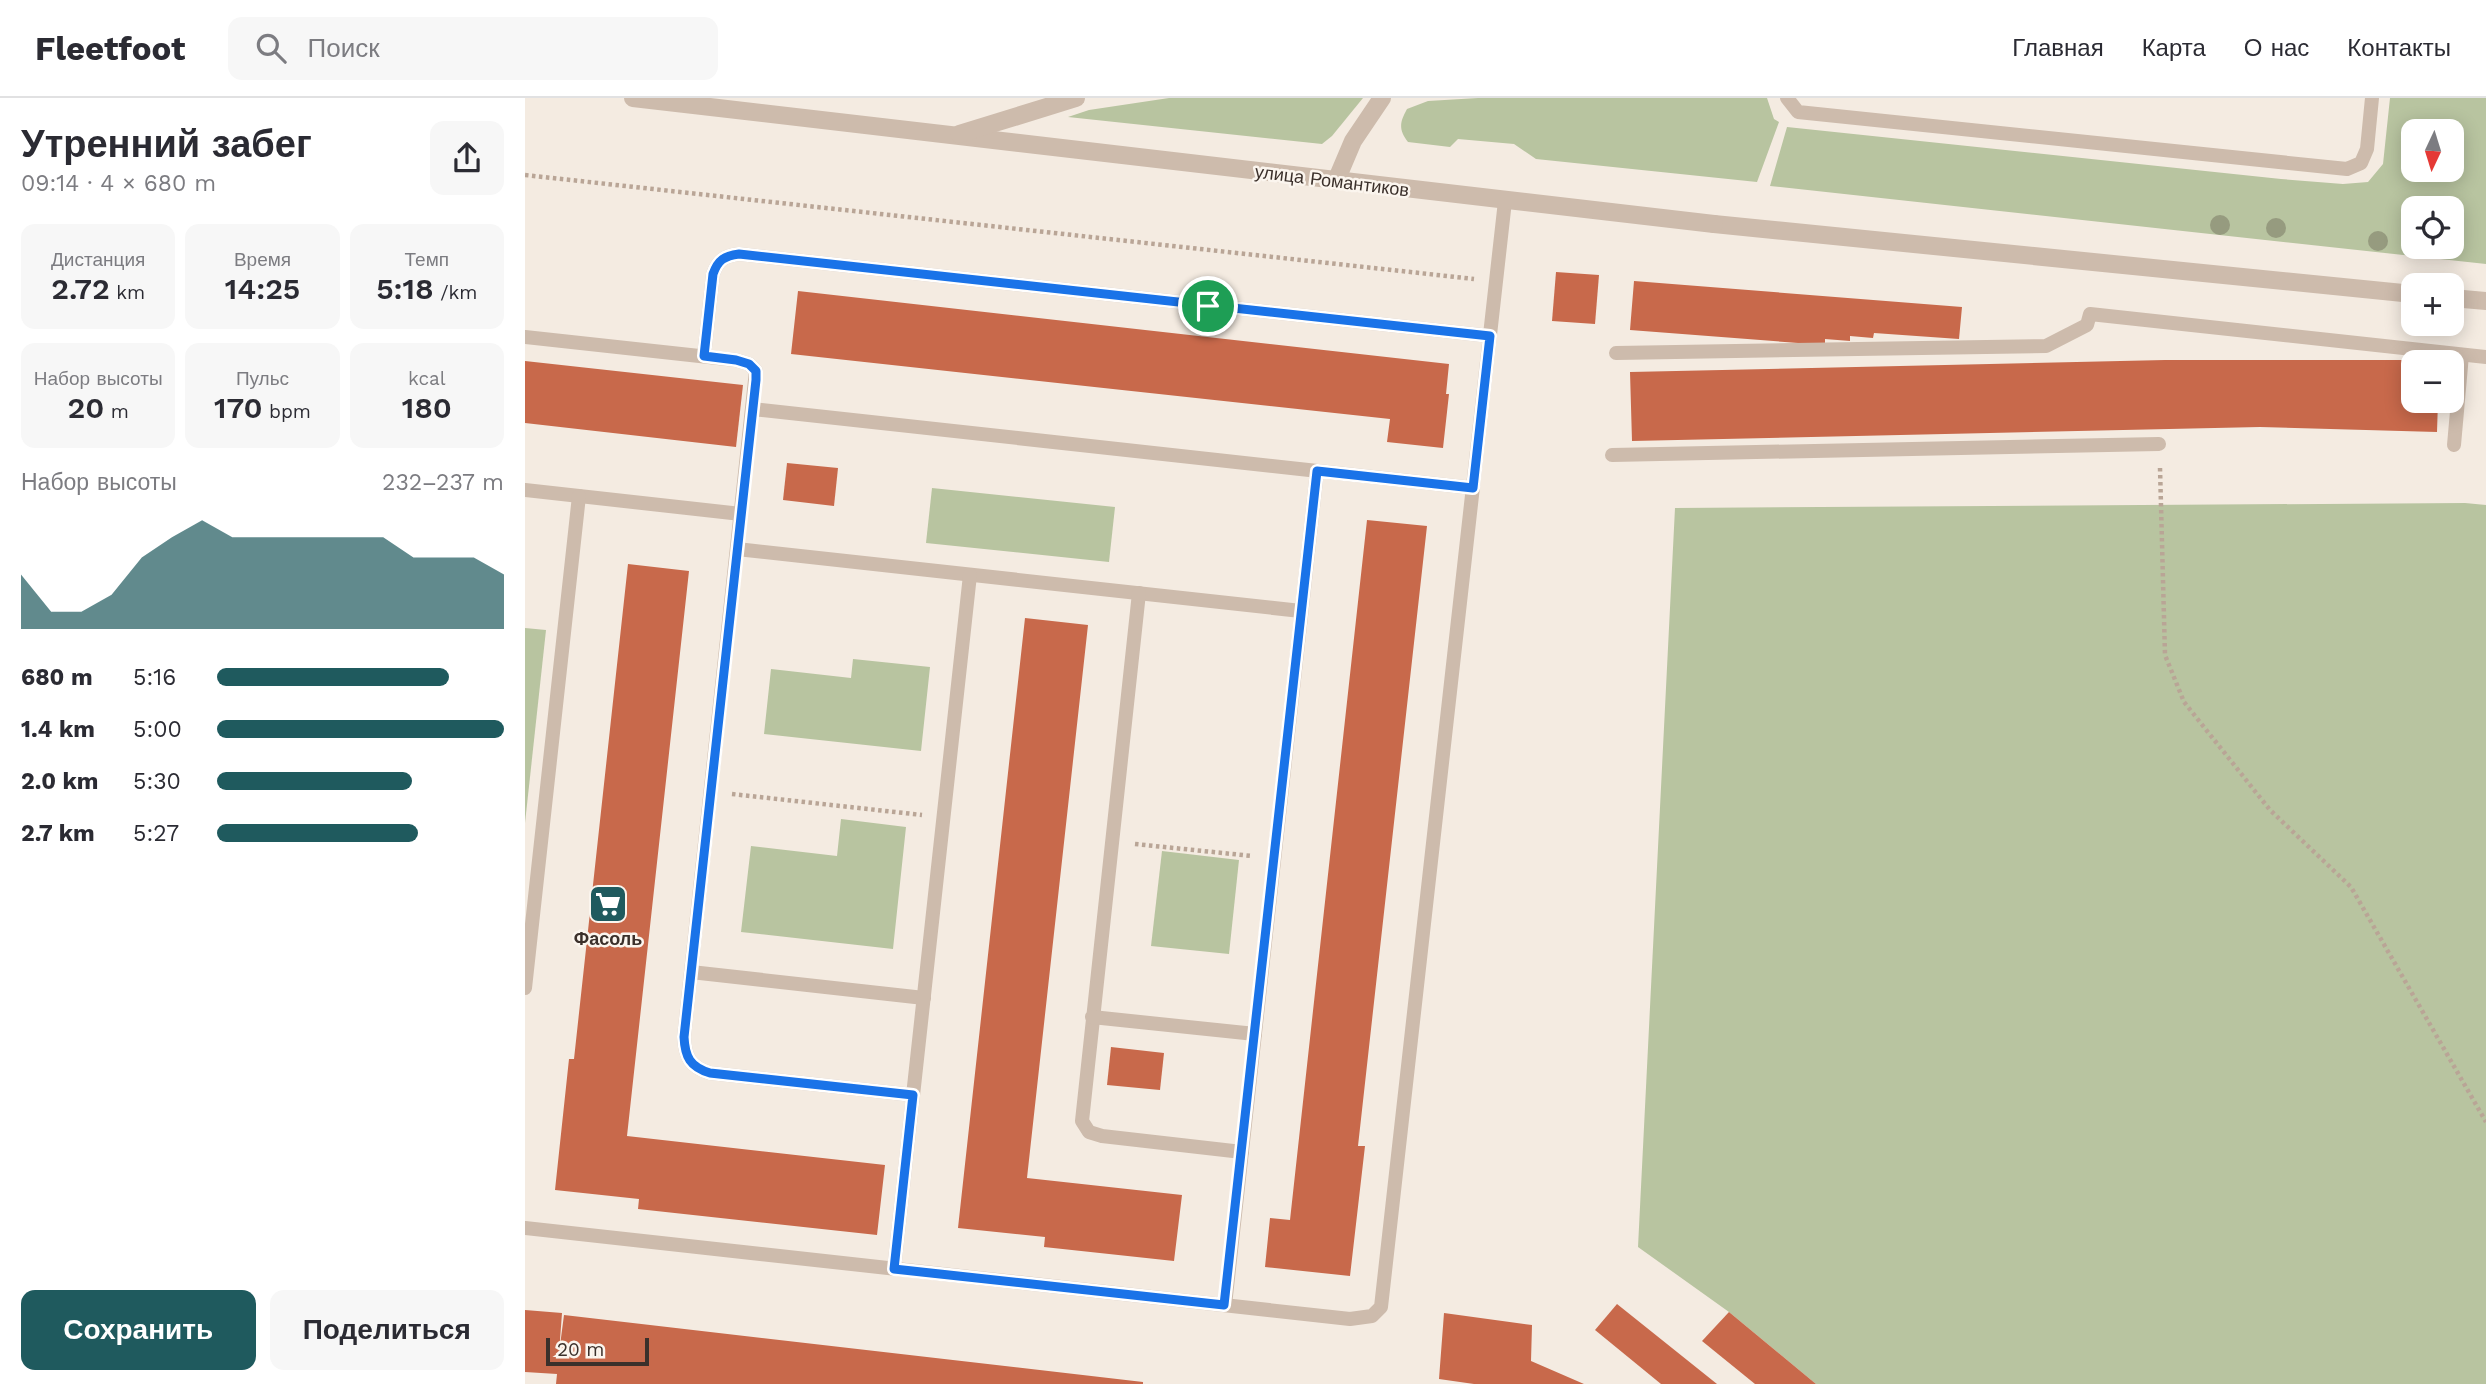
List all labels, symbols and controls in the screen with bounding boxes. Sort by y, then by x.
search box [228,17,718,80]
text: Fleetfoot [35,29,186,68]
icon: search [252,29,290,67]
text: Поиск [308,33,380,63]
text: Главная [2012,34,2104,62]
text: Карта [2142,34,2206,62]
text: О нас [2244,34,2309,62]
text: Контакты [2347,34,2451,62]
north arrow [2401,119,2464,182]
map controls [2401,119,2464,413]
button: share [430,121,504,195]
text: Утренний забег [21,122,312,166]
street label: улица Романтиков [1254,161,1410,200]
text: 09:14 · 4 × 680 m [21,170,216,197]
button: locate [2401,196,2464,259]
text: Дистанция [51,248,145,271]
text: Время [234,248,291,271]
text: Темп [405,248,449,271]
text: 2.72 [51,271,110,306]
text: 14:25 [225,271,300,306]
text: 5:18 [376,271,434,306]
button: + [2401,273,2464,336]
pin [1178,276,1238,336]
text: km [110,281,145,304]
text: /km [434,281,477,304]
icon: arrive [1189,287,1227,325]
button: − [2401,350,2464,413]
text: Набор высоты [34,367,163,390]
text: Пульс [236,367,289,390]
text: kcal [408,367,446,390]
text: 20 [67,390,104,425]
text: 170 [214,390,263,425]
text: 180 [402,390,452,425]
text: m [104,400,129,423]
text: bpm [263,400,311,423]
text: Набор высоты [21,469,177,496]
text: 232–237 m [382,469,504,496]
text: 680 m [21,664,93,691]
text: 5:16 [133,664,176,691]
text: 1.4 km [21,716,95,743]
text: 5:00 [133,716,182,743]
text: 2.0 km [21,768,99,795]
text: 5:30 [133,768,181,795]
text: 2.7 km [21,820,95,847]
text: 5:27 [133,820,179,847]
supermarket icon: Фасоль [587,883,629,925]
place label: Фасоль [574,928,642,949]
button: Сохранить [21,1290,256,1370]
button: Поделиться [270,1290,504,1370]
scale bar [546,1335,649,1367]
text: 20 m [557,1338,604,1361]

